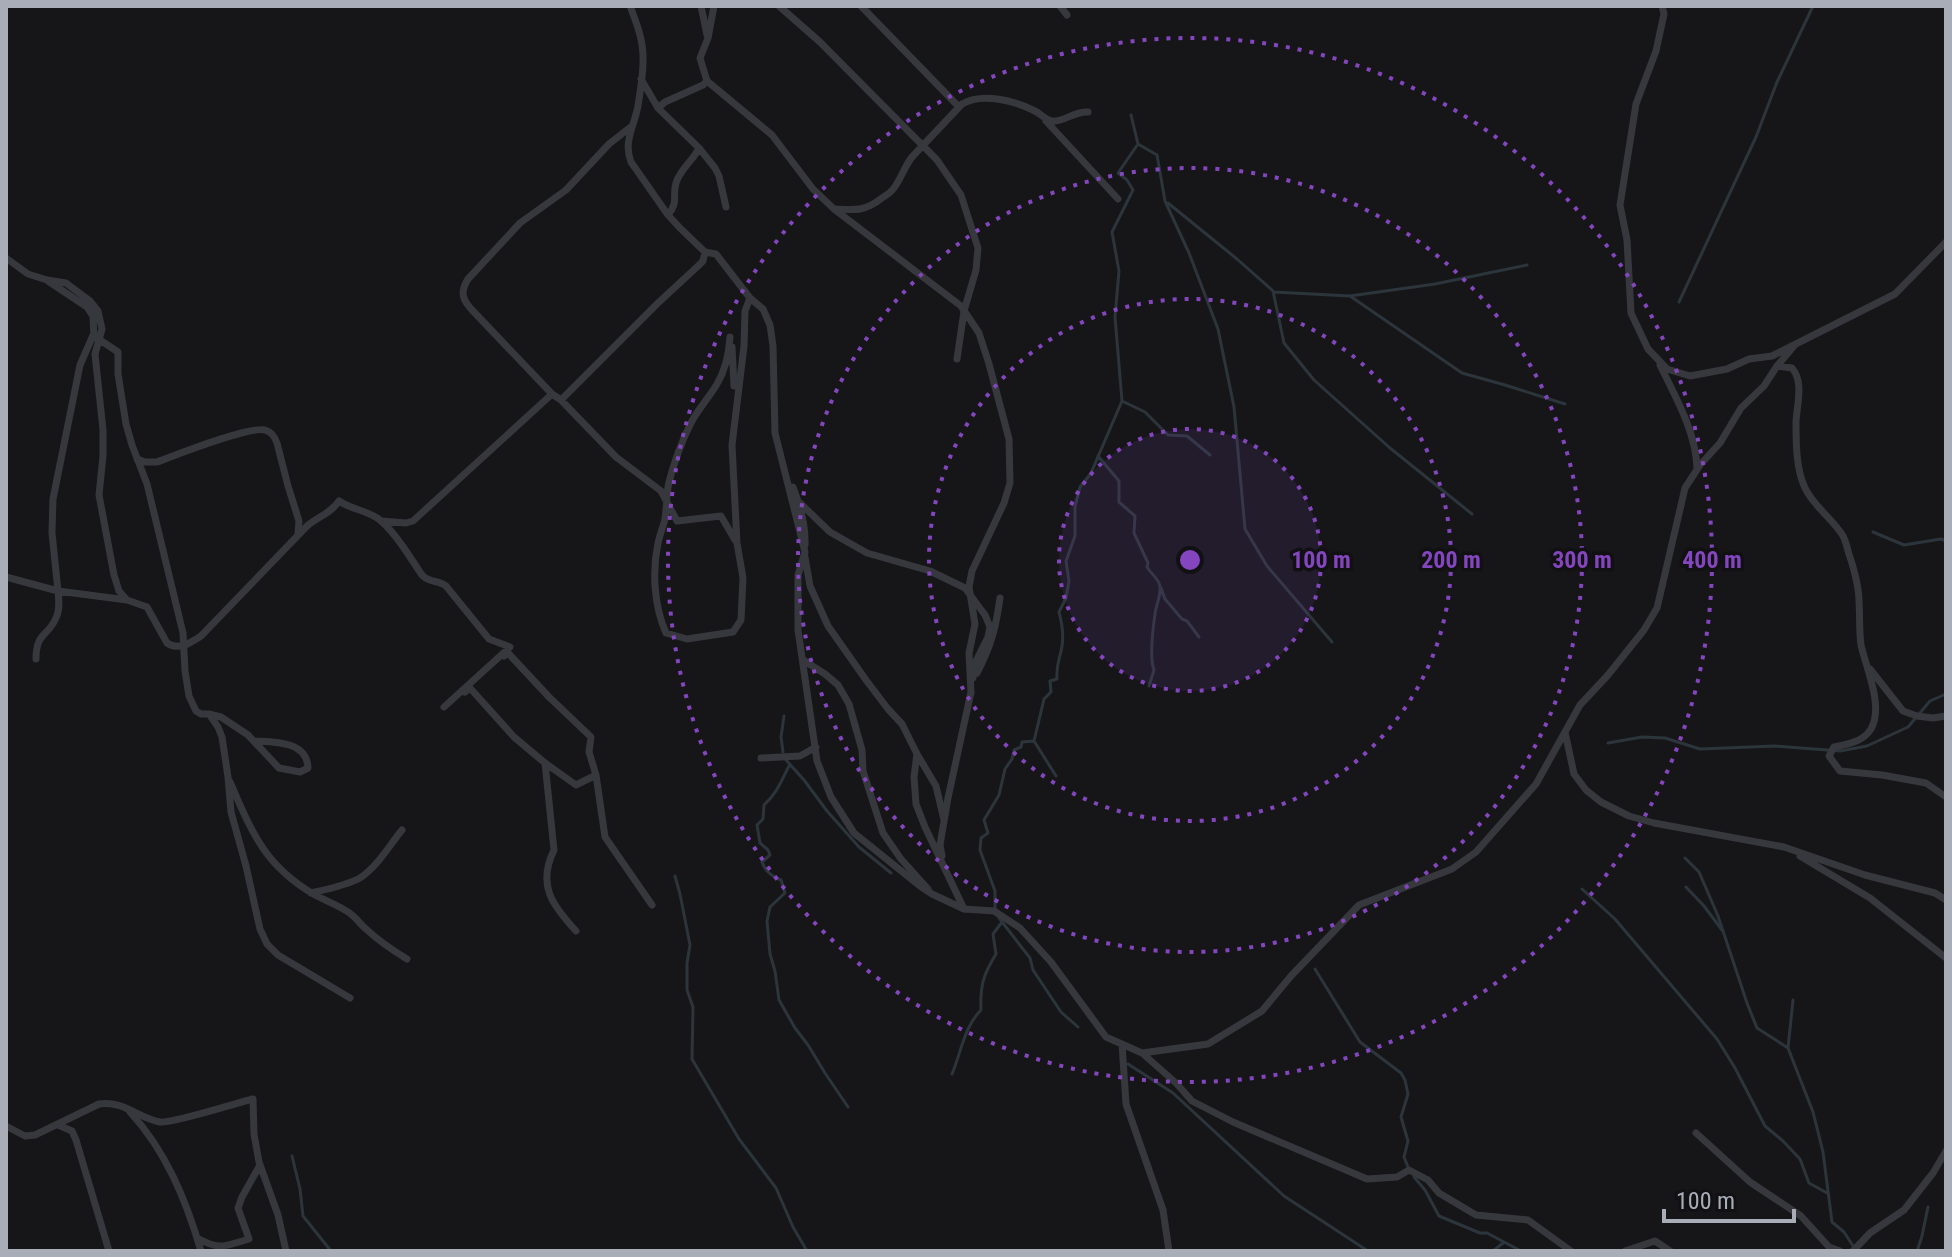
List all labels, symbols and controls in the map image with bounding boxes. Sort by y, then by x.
centre of rings [1176,546,1204,574]
text: 100 m [1291,546,1351,574]
text: 200 m [1421,546,1481,574]
text: 300 m [1552,546,1612,574]
text: 400 m [1682,546,1742,574]
scale bar [1664,1173,1794,1223]
text: 100 m [1676,1187,1735,1215]

